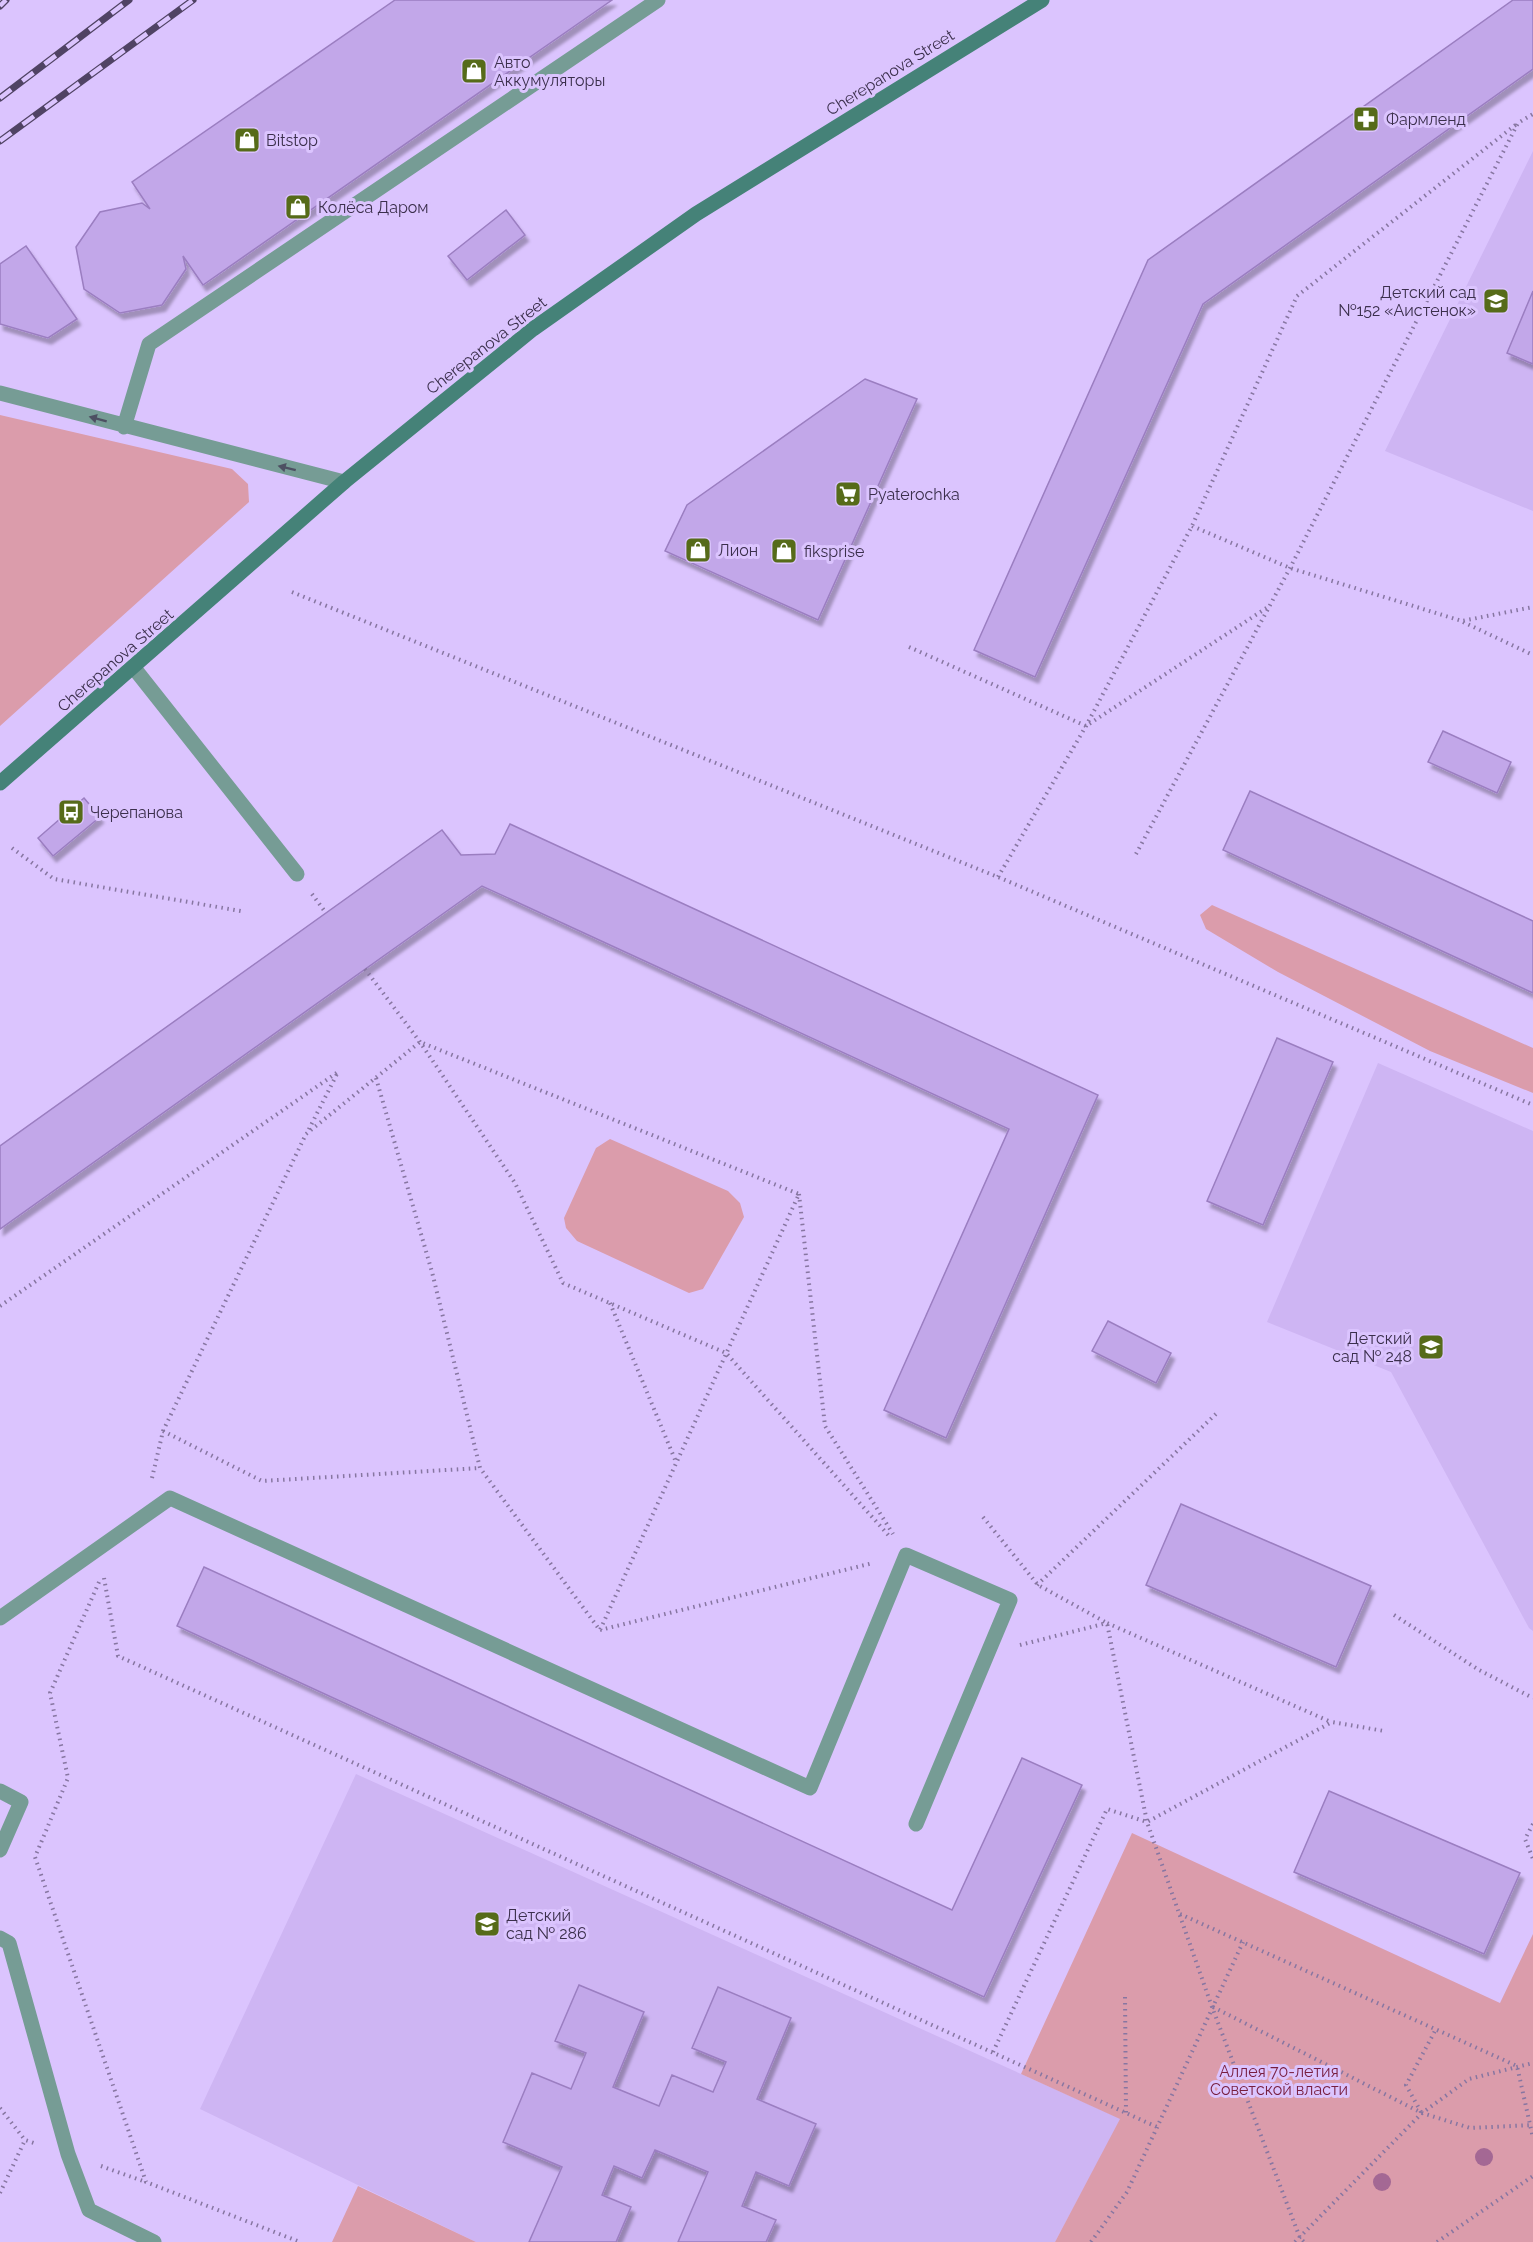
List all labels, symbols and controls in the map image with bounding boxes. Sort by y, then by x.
street label: Cherepanova Street [823,25,958,119]
place label: Авто Аккумуляторы [494,53,605,90]
shop icon: Авто Аккумуляторы [459,56,489,86]
pharmacy icon: Фармленд [1351,104,1381,134]
place label: Фармленд [1386,110,1466,129]
shop icon: Bitstop [232,125,262,155]
place label: Bitstop [266,131,318,150]
shop icon: Колёса Даром [283,192,313,222]
place label: Колёса Даром [318,198,429,217]
place label: Детский сад №152 «Аистенок» [1338,283,1476,320]
school or university icon: Детский сад №152 «Аистенок» [1481,286,1511,316]
street label: Cherepanova Street [423,292,551,398]
one-way arrow [89,414,107,424]
one-way arrow [278,462,296,472]
supermarket icon: Pyaterochka [833,479,863,509]
place label: Pyaterochka [868,485,960,504]
shop icon: Лион [683,535,713,565]
shop icon: fiksprise [769,536,799,566]
place label: Лион [718,541,758,560]
place label: fiksprise [804,542,864,561]
street label: Cherepanova Street [54,605,178,716]
bus stop icon: Черепанова [56,797,86,827]
place label: Черепанова [90,803,183,822]
place label: Детский сад № 248 [1332,1329,1412,1366]
school or university icon: Детский сад № 248 [1416,1332,1446,1362]
place label: Детский сад № 286 [506,1906,587,1943]
school or university icon: Детский сад № 286 [472,1909,502,1939]
park label: Аллея 70-летия Советской власти [1210,2062,1348,2099]

